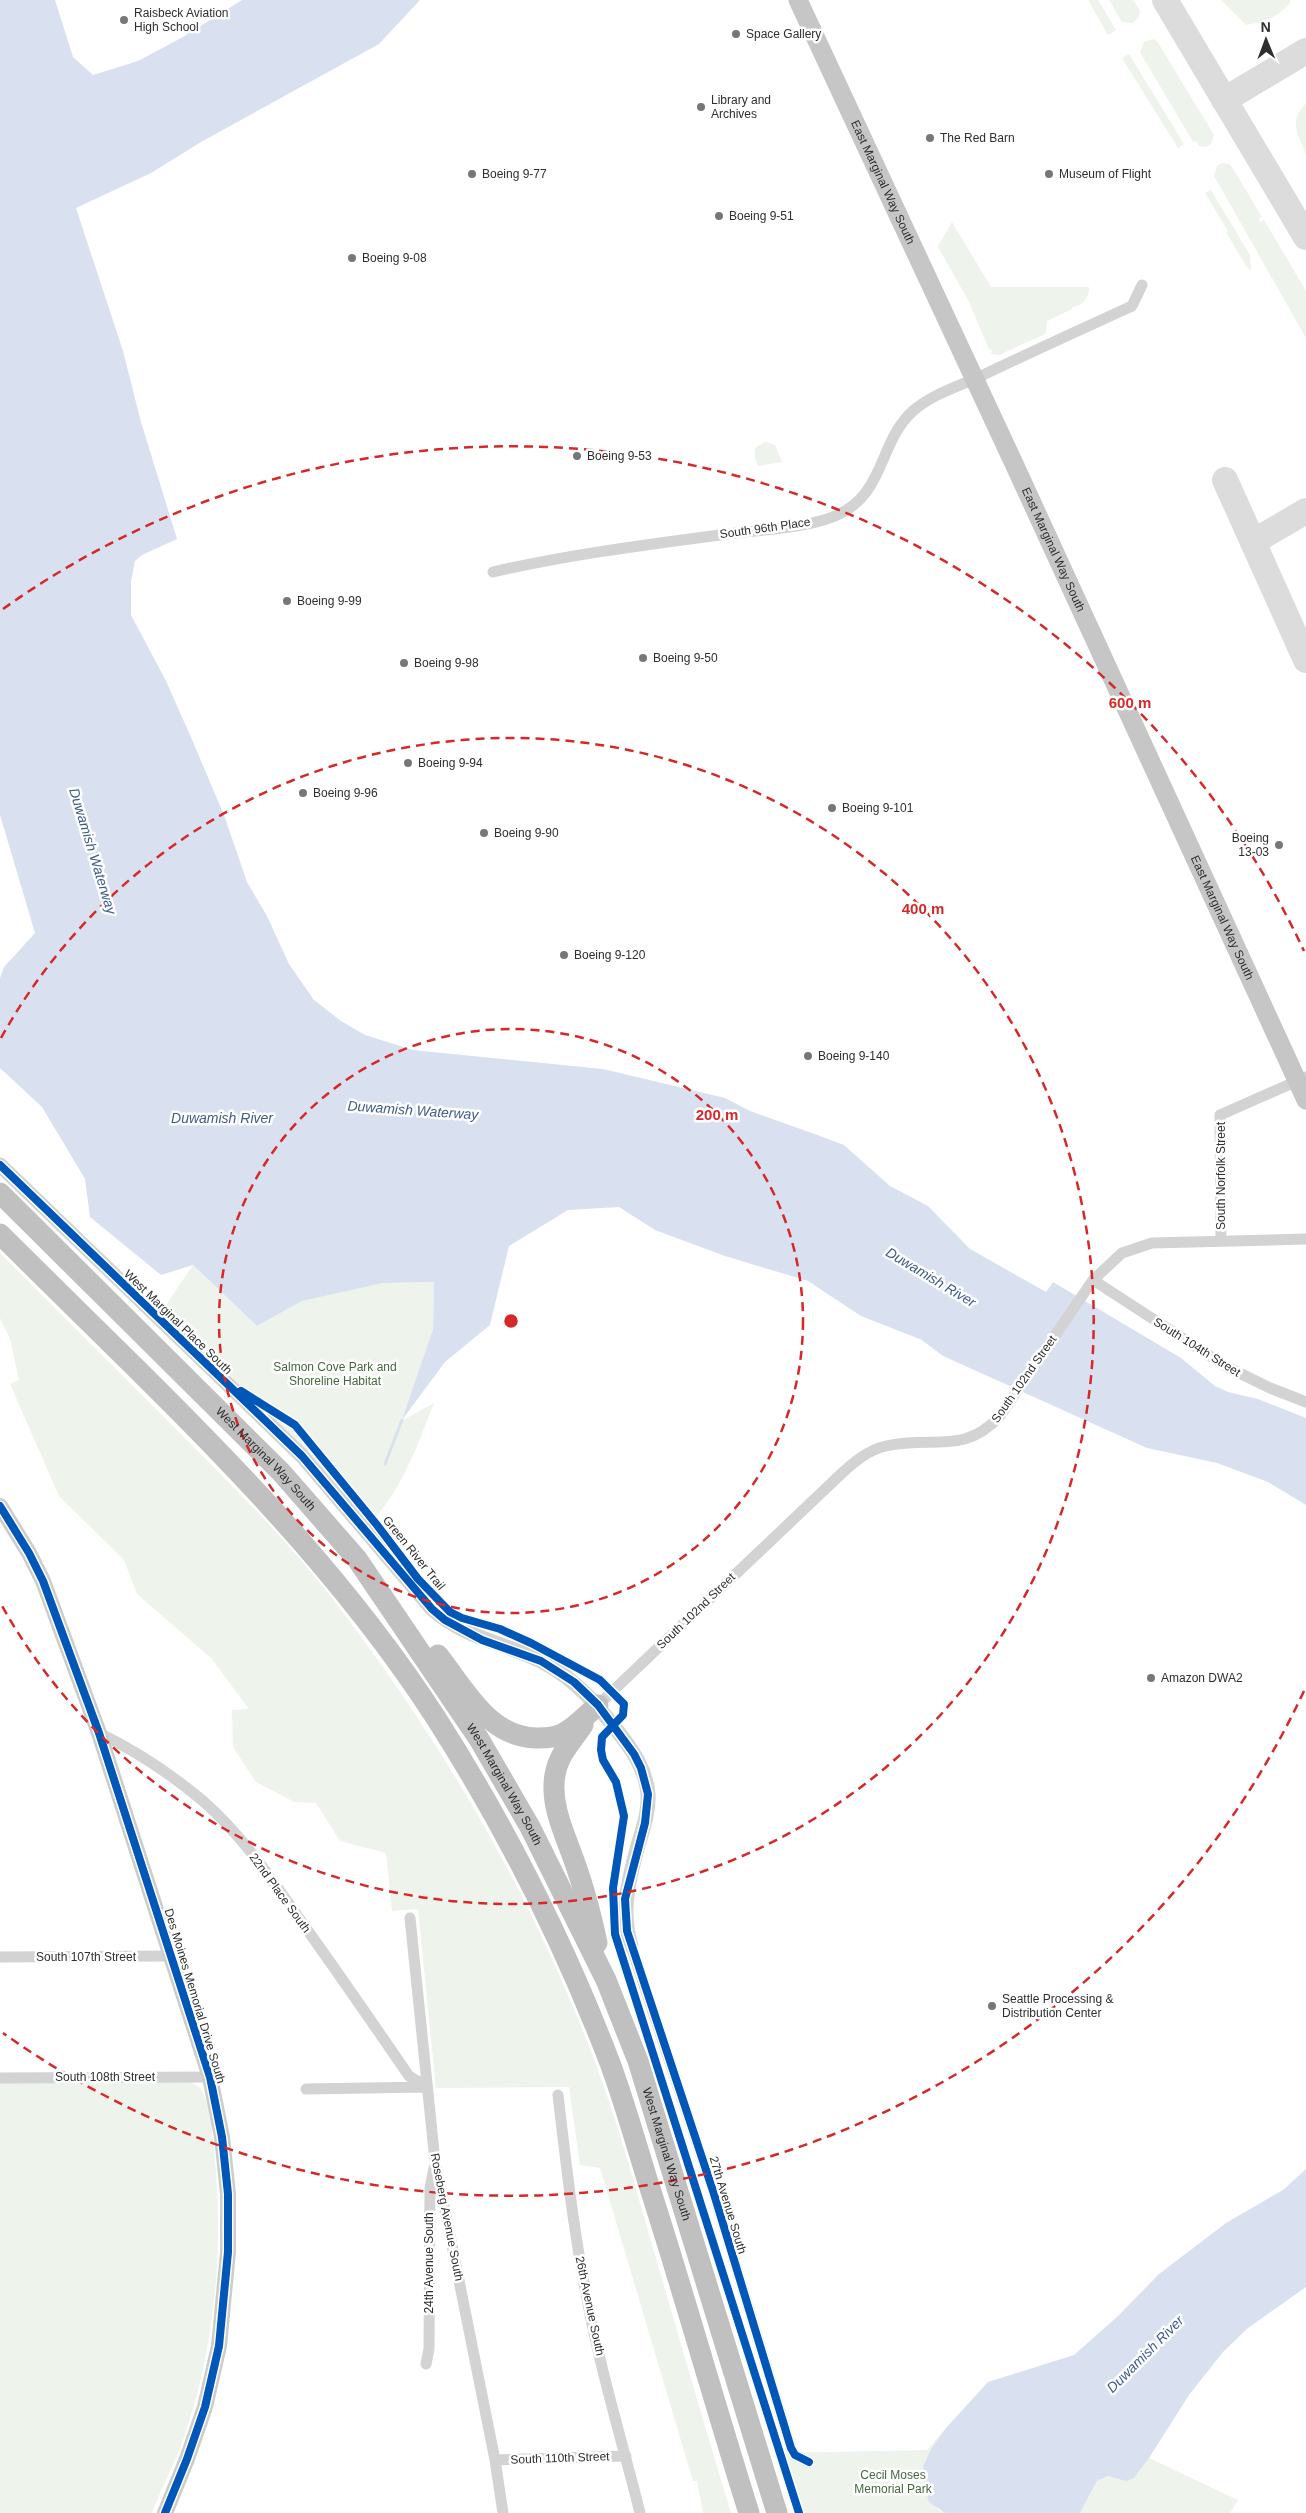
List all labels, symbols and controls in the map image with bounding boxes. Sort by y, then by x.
place label: Raisbeck Aviation High School [134,6,229,34]
marker: Raisbeck Aviation High School [118,14,130,26]
north arrow [1241,15,1291,65]
text: N [1261,19,1271,35]
place label: Space Gallery [746,27,821,41]
marker: Space Gallery [730,28,742,40]
place label: Library and Archives [711,93,771,121]
marker: Library and Archives [695,101,707,113]
street label: East Marginal Way South [848,118,918,246]
place label: The Red Barn [940,131,1015,145]
marker: The Red Barn [924,132,936,144]
place label: Boeing 9-77 [482,167,547,181]
place label: Museum of Flight [1059,167,1152,181]
marker: Boeing 9-77 [466,168,478,180]
marker: Museum of Flight [1043,168,1055,180]
place label: Boeing 9-51 [729,209,794,223]
marker: Boeing 9-51 [713,210,725,222]
place label: Boeing 9-08 [362,251,427,265]
marker: Boeing 9-08 [346,252,358,264]
place label: Boeing 9-53 [587,449,652,463]
marker: Boeing 9-53 [571,450,583,462]
street label: East Marginal Way South [1019,485,1088,614]
street label: South 96th Place [719,515,812,541]
place label: Boeing 9-99 [297,594,362,608]
marker: Boeing 9-99 [281,595,293,607]
place label: Boeing 9-50 [653,651,718,665]
marker: Boeing 9-50 [637,652,649,664]
place label: Boeing 9-98 [414,656,479,670]
marker: Boeing 9-98 [398,657,410,669]
text: 600 m [1109,694,1151,711]
place label: Boeing 9-94 [418,756,483,770]
marker: Boeing 9-94 [402,757,414,769]
water label: Duwamish Waterway [66,786,120,917]
place label: Boeing 9-96 [313,786,378,800]
marker: Boeing 9-96 [297,787,309,799]
place label: Boeing 9-101 [842,801,914,815]
marker: Boeing 9-101 [826,802,838,814]
place label: Boeing 9-90 [494,826,559,840]
marker: Boeing 9-90 [478,827,490,839]
place label: Boeing 13-03 [1232,831,1269,859]
marker: Boeing 13-03 [1273,839,1285,851]
street label: East Marginal Way South [1188,853,1257,982]
text: 400 m [902,900,944,917]
place label: Boeing 9-120 [574,948,646,962]
marker: Boeing 9-120 [558,949,570,961]
place label: Boeing 9-140 [818,1049,890,1063]
marker: Boeing 9-140 [802,1050,814,1062]
water label: Duwamish Waterway [347,1097,480,1123]
text: 200 m [696,1106,738,1123]
water label: Duwamish River [171,1110,274,1126]
street label: South Norfolk Street [1214,1121,1228,1230]
water label: Duwamish River [883,1244,980,1311]
street label: West Marginal Place South [121,1267,235,1377]
centre of rings [502,1312,520,1330]
street label: South 104th Street [1151,1315,1244,1380]
street label: South 102nd Street [989,1332,1060,1425]
park label: Salmon Cove Park and Shoreline Habitat [273,1360,397,1388]
street label: West Marginal Way South [213,1404,319,1514]
street label: Green River Trail [380,1513,448,1593]
street label: South 102nd Street [654,1570,739,1652]
place label: Amazon DWA2 [1161,1671,1243,1685]
marker: Amazon DWA2 [1145,1672,1157,1684]
street label: West Marginal Way South [464,1721,545,1848]
street label: 22nd Place South [246,1851,314,1935]
street label: Des Moines Memorial Drive South [162,1907,228,2085]
street label: South 107th Street [36,1950,137,1964]
place label: Seattle Processing & Distribution Center [1002,1992,1113,2020]
marker: Seattle Processing & Distribution Center [986,2000,998,2012]
street label: South 108th Street [55,2070,156,2084]
street label: West Marginal Way South [640,2086,694,2222]
street label: Roseberg Avenue South [428,2152,466,2282]
street label: 27th Avenue South [707,2155,749,2255]
street label: 24th Avenue South [422,2212,436,2314]
street label: 26th Avenue South [573,2255,607,2357]
water label: Duwamish River [1103,2311,1188,2396]
street label: South 110th Street [510,2449,610,2467]
park label: Cecil Moses Memorial Park [854,2468,933,2496]

